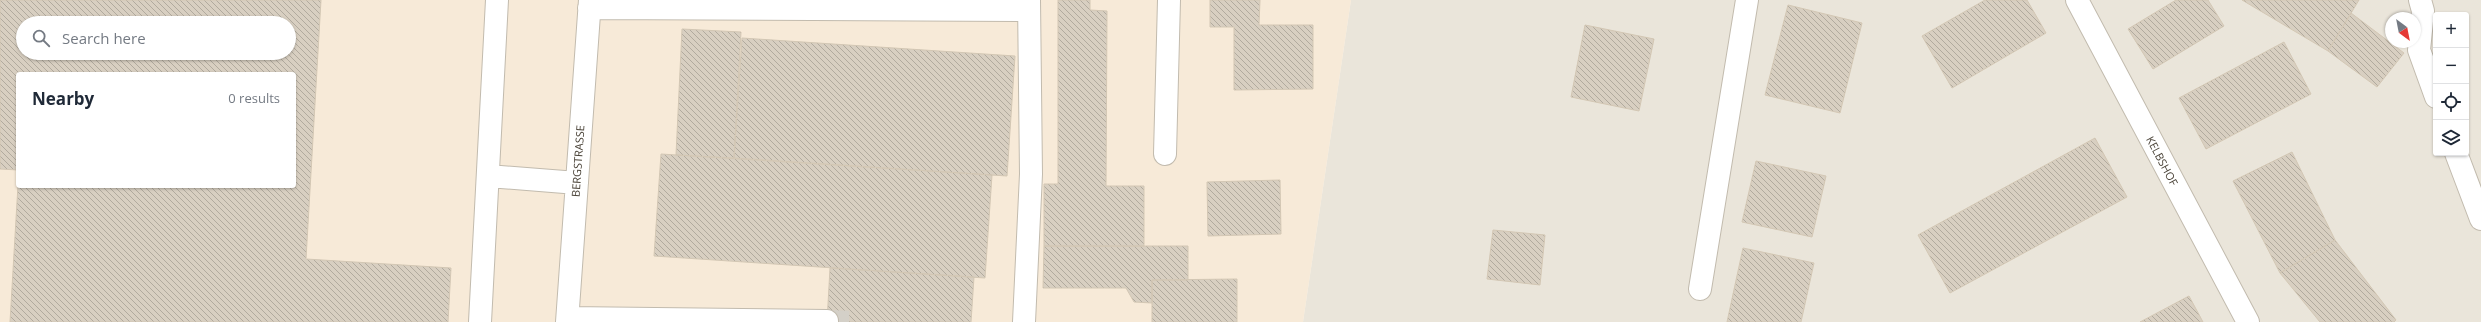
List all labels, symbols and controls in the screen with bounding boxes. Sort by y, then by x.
north arrow [2385,12,2421,48]
map controls [2433,12,2469,156]
button: + [2433,12,2469,48]
search box [16,16,296,60]
icon: search [30,27,52,49]
text: Search here [62,28,146,48]
button: − [2433,48,2469,84]
button: locate [2433,84,2469,120]
text: Nearby [32,87,94,110]
text: 0 results [228,89,280,107]
button: layers [2433,120,2469,156]
street label: BERGSTRASSE [568,125,587,197]
street label: KELBSHOF [2143,133,2182,188]

